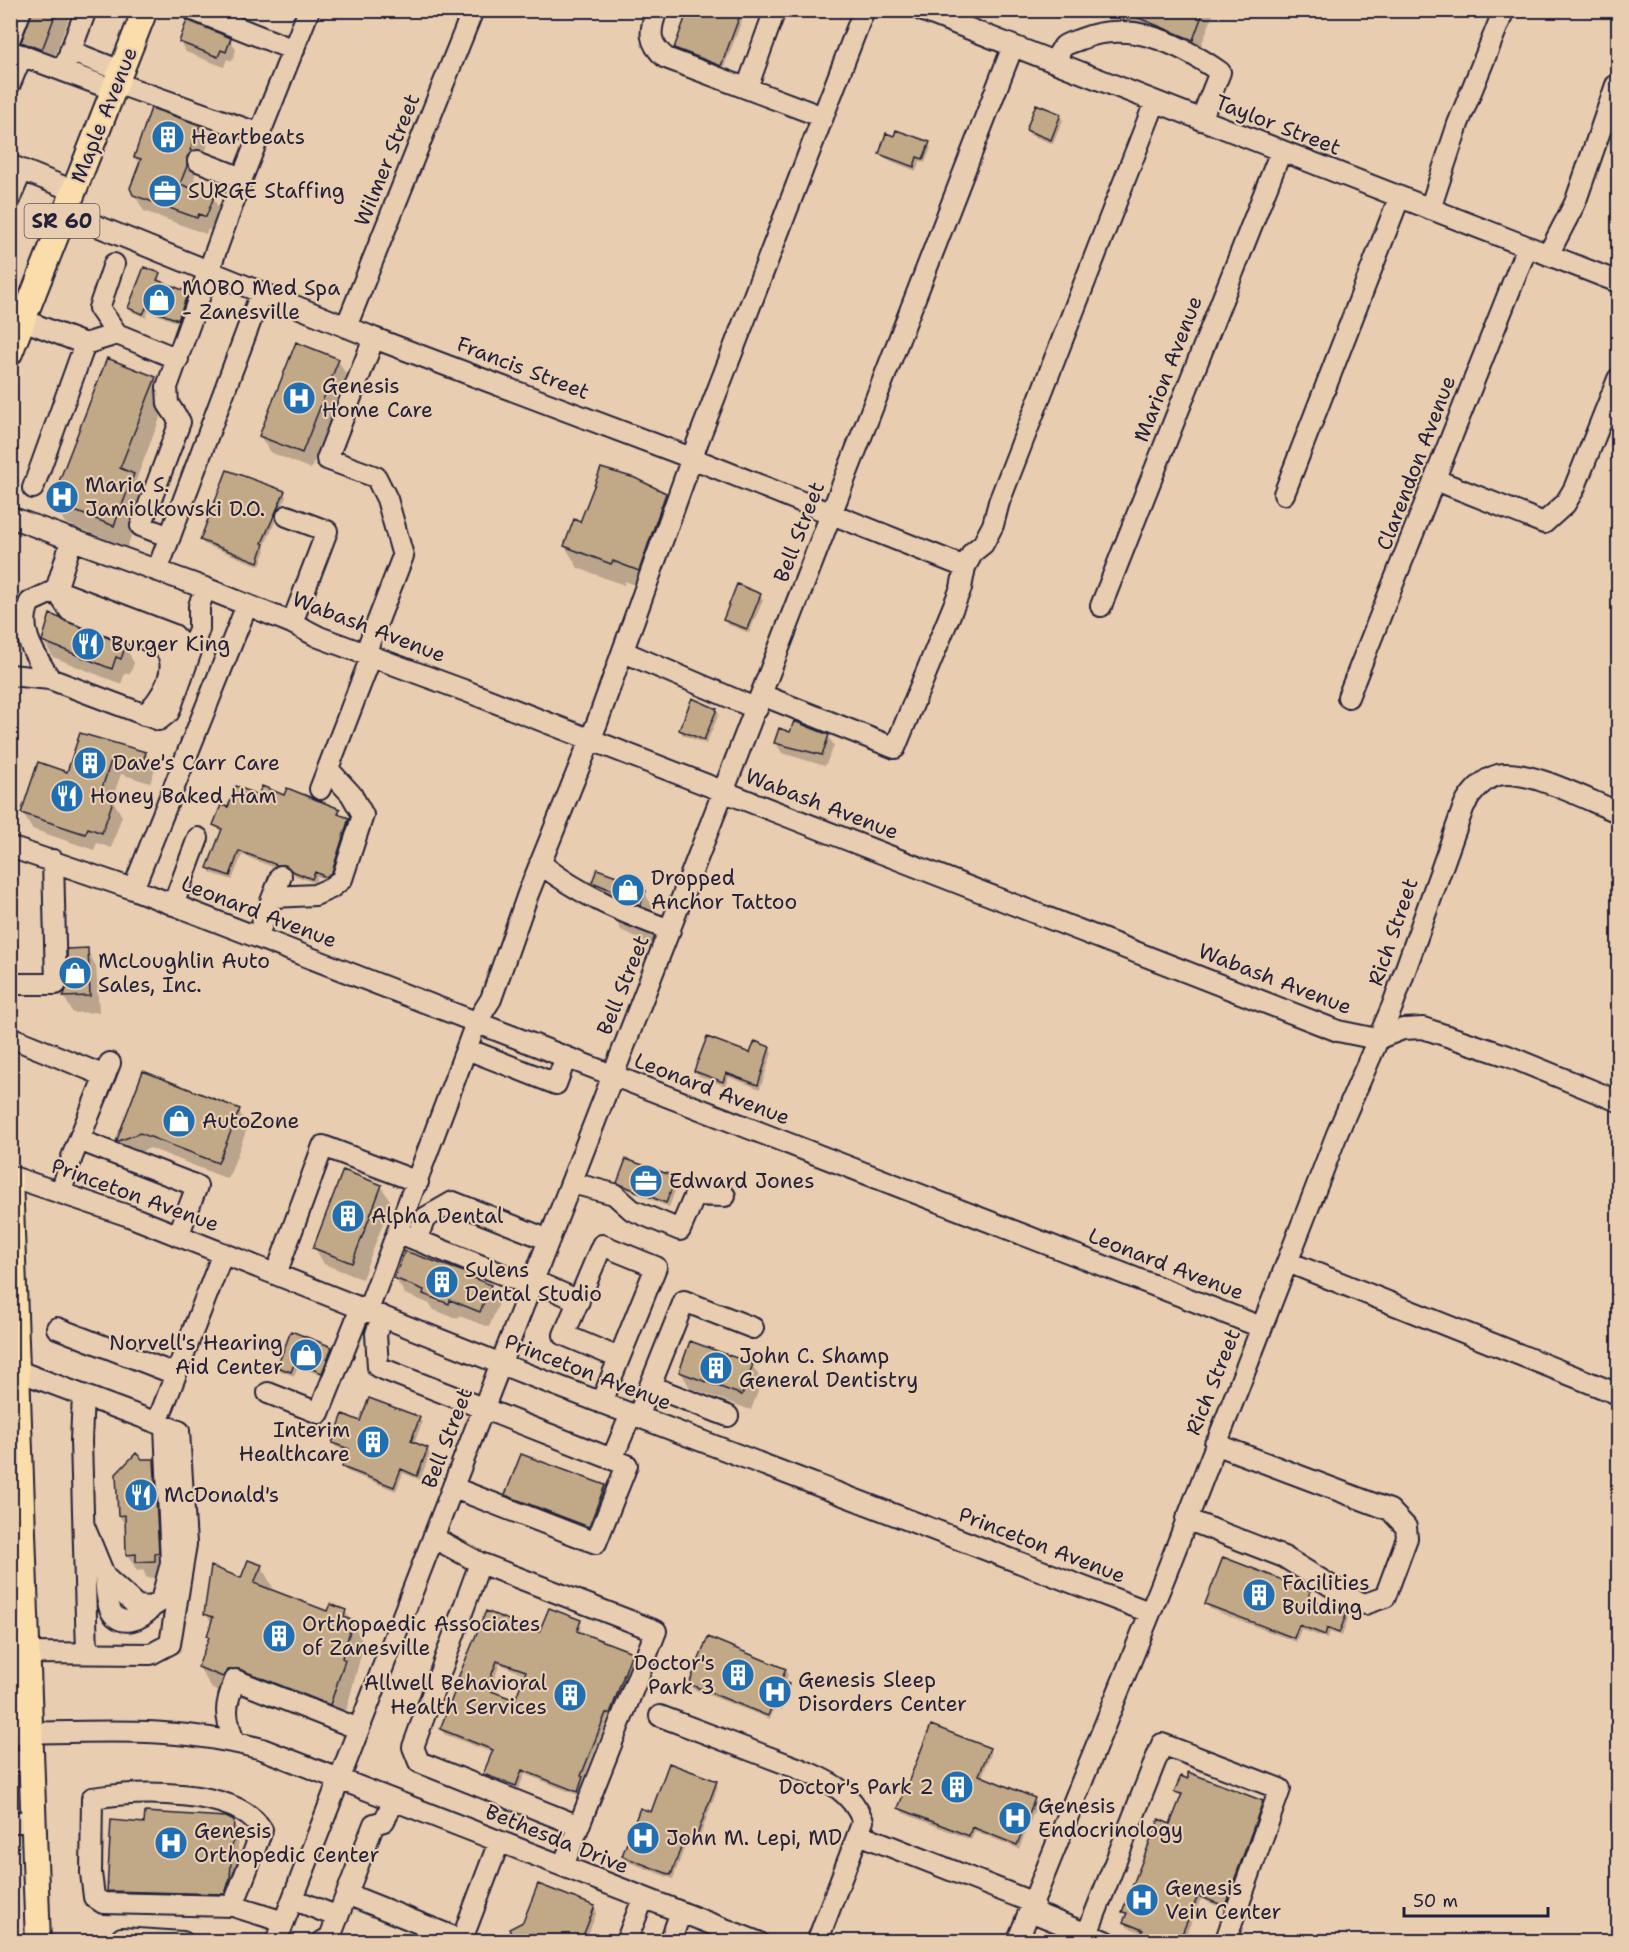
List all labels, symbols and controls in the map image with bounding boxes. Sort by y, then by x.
street label: Maple Avenue [64,43,144,187]
street label: Taylor Street [1211,88,1345,162]
street label: Wilmer Street [348,90,426,230]
building icon: Heartbeats [150,119,186,155]
place label: Heartbeats [191,123,305,151]
office icon: SURGE Staffing [147,173,183,209]
place label: SURGE Staffing [188,177,345,205]
road number: SR 60 [25,204,100,238]
place label: MOBO Med Spa - Zanesville [182,274,340,326]
shop icon: MOBO Med Spa - Zanesville [141,282,177,318]
street label: Marion Avenue [1127,292,1209,446]
street label: Francis Street [453,330,593,406]
place label: Genesis Home Care [322,372,433,424]
street label: Clarendon Avenue [1370,372,1462,554]
hospital icon: Genesis Home Care [281,380,317,416]
place label: Maria S. Jamiolkowski D.O. [85,471,265,523]
street label: Bell Street [767,478,831,586]
hospital icon: Maria S. Jamiolkowski D.O. [44,479,80,515]
street label: Wabash Avenue [288,585,450,669]
restaurant icon: Burger King [70,626,106,662]
place label: Burger King [111,630,230,658]
building icon: Dave's Carr Care [72,745,108,781]
place label: Dave's Carr Care [113,749,280,777]
street label: Wabash Avenue [741,762,903,846]
restaurant icon: Honey Baked Ham [49,778,85,814]
place label: Honey Baked Ham [90,782,277,810]
place label: Dropped Anchor Tattoo [651,864,797,916]
street label: Leonard Avenue [177,869,341,955]
shop icon: Dropped Anchor Tattoo [610,872,646,908]
street label: Rich Street [1361,874,1425,990]
street label: Bell Street [590,931,656,1039]
street label: Wabash Avenue [1194,937,1356,1021]
place label: McLoughlin Auto Sales, Inc. [98,947,270,999]
shop icon: McLoughlin Auto Sales, Inc. [57,955,93,991]
street label: Leonard Avenue [630,1046,794,1132]
shop icon: AutoZone [161,1103,197,1139]
place label: AutoZone [202,1107,299,1135]
street label: Princeton Avenue [47,1152,223,1238]
office icon: Edward Jones [628,1163,664,1199]
place label: Edward Jones [669,1167,815,1195]
building icon: Alpha Dental [330,1198,366,1234]
place label: Alpha Dental [371,1202,504,1230]
street label: Leonard Avenue [1084,1221,1248,1307]
place label: Sulens Dental Studio [465,1256,602,1308]
building icon: Sulens Dental Studio [424,1264,460,1300]
street label: Rich Street [1179,1325,1247,1439]
street label: Princeton Avenue [501,1327,675,1417]
place label: Norvell's Hearing Aid Center [109,1329,283,1381]
shop icon: Norvell's Hearing Aid Center [288,1337,324,1373]
place label: John C. Shamp General Dentistry [739,1342,918,1394]
building icon: John C. Shamp General Dentistry [698,1350,734,1386]
street label: Bell Street [415,1384,479,1492]
place label: Interim Healthcare [239,1416,350,1468]
building icon: Interim Healthcare [355,1424,391,1460]
restaurant icon: McDonald's [123,1477,159,1513]
place label: McDonald's [164,1481,279,1509]
street label: Princeton Avenue [955,1500,1129,1590]
place label: Facilities Building [1282,1569,1370,1621]
building icon: Facilities Building [1241,1577,1277,1613]
place label: Orthopaedic Associates of Zanesville [302,1610,540,1662]
building icon: Orthopaedic Associates of Zanesville [261,1618,297,1654]
place label: Doctor's Park 3 [634,1649,715,1701]
building icon: Doctor's Park 3 [720,1657,756,1693]
place label: Genesis Sleep Disorders Center [798,1666,967,1718]
place label: Allwell Behavioral Health Services [364,1669,548,1721]
hospital icon: Genesis Sleep Disorders Center [757,1674,793,1710]
building icon: Allwell Behavioral Health Services [552,1677,588,1713]
building icon: Doctor's Park 2 [939,1769,975,1805]
place label: Doctor's Park 2 [779,1773,934,1801]
place label: Genesis Endocrinology [1038,1792,1183,1844]
street label: Bethesda Drive [481,1798,633,1880]
hospital icon: Genesis Endocrinology [997,1800,1033,1836]
place label: Genesis Orthopedic Center [194,1817,379,1869]
hospital icon: John M. Lepi, MD [625,1820,661,1856]
place label: John M. Lepi, MD [666,1824,842,1852]
hospital icon: Genesis Orthopedic Center [153,1825,189,1861]
place label: Genesis Vein Center [1165,1874,1282,1926]
scale bar [1404,1880,1548,1918]
hospital icon: Genesis Vein Center [1124,1882,1160,1918]
text: 50 m [1413,1889,1458,1913]

